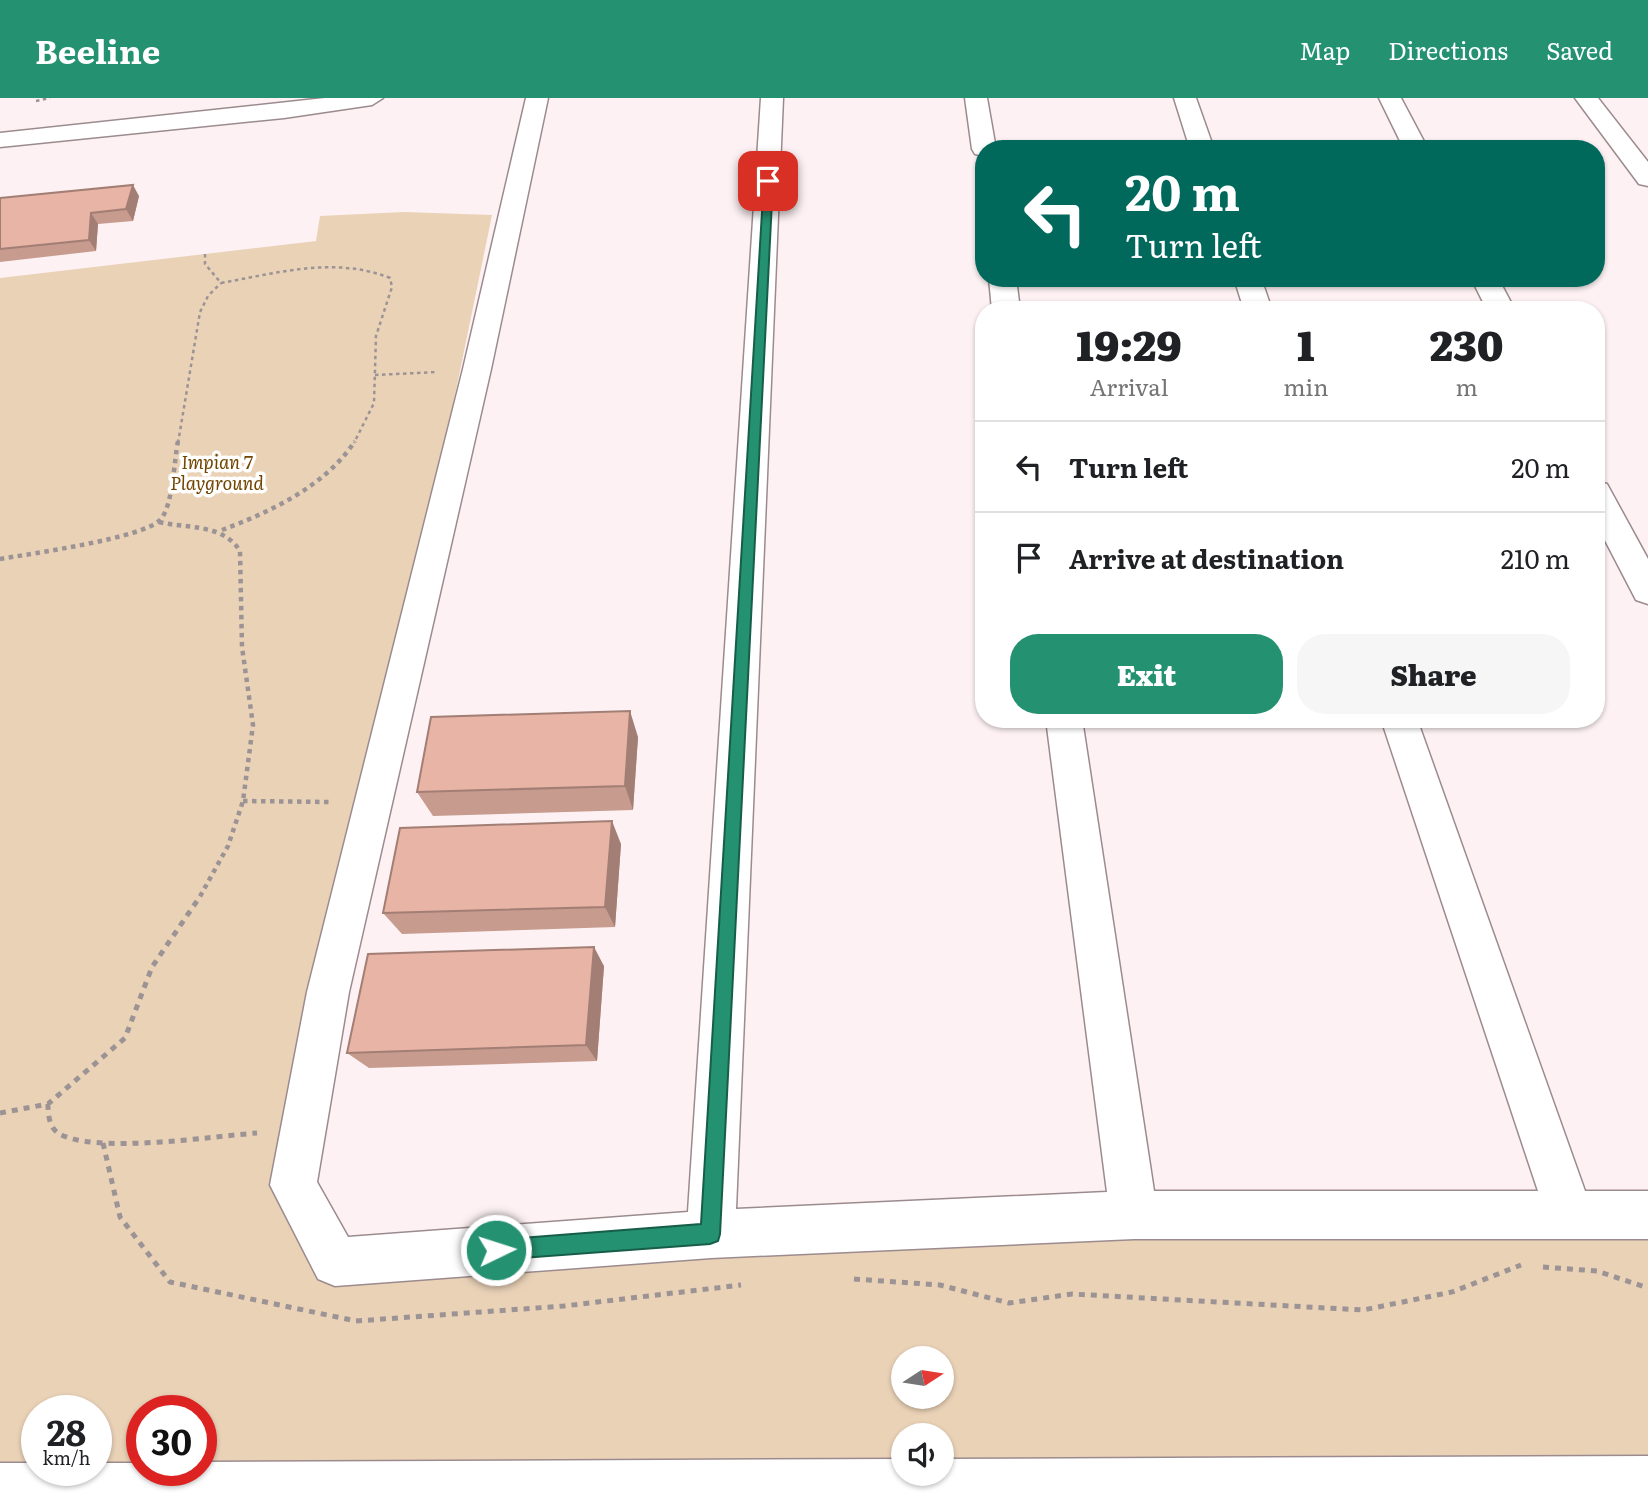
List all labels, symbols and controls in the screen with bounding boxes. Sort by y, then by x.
text: Beeline [35,25,160,74]
text: Map [1299,32,1350,67]
text: Directions [1388,32,1508,67]
text: Saved [1546,32,1613,67]
pin [738,151,798,211]
text: 20 m [1125,153,1240,226]
icon: arrive [749,162,787,200]
icon: left [1010,168,1101,259]
text: Turn left [1125,220,1262,268]
text: 19:29 [1076,312,1182,374]
text: 1 [1297,312,1315,374]
text: 230 [1430,312,1504,374]
text: Arrival [1090,369,1168,403]
text: min [1283,369,1328,403]
text: m [1456,369,1478,403]
text: Turn left [1069,447,1188,486]
text: 20 m [1511,447,1570,486]
park label: Impian 7 Playground [170,448,264,496]
icon: left [1010,448,1048,486]
text: Arrive at destination [1069,538,1344,577]
text: 210 m [1501,538,1570,577]
icon: arrive [1010,539,1048,577]
button: Exit [1010,634,1283,714]
button: Share [1297,634,1570,714]
position arrow [459,1213,533,1287]
north arrow [891,1346,954,1409]
map controls [891,1346,954,1486]
speed limit sign: 30 [126,1395,217,1486]
text: 28 [47,1405,86,1457]
button: sound [891,1423,954,1486]
text: km/h [43,1444,90,1471]

